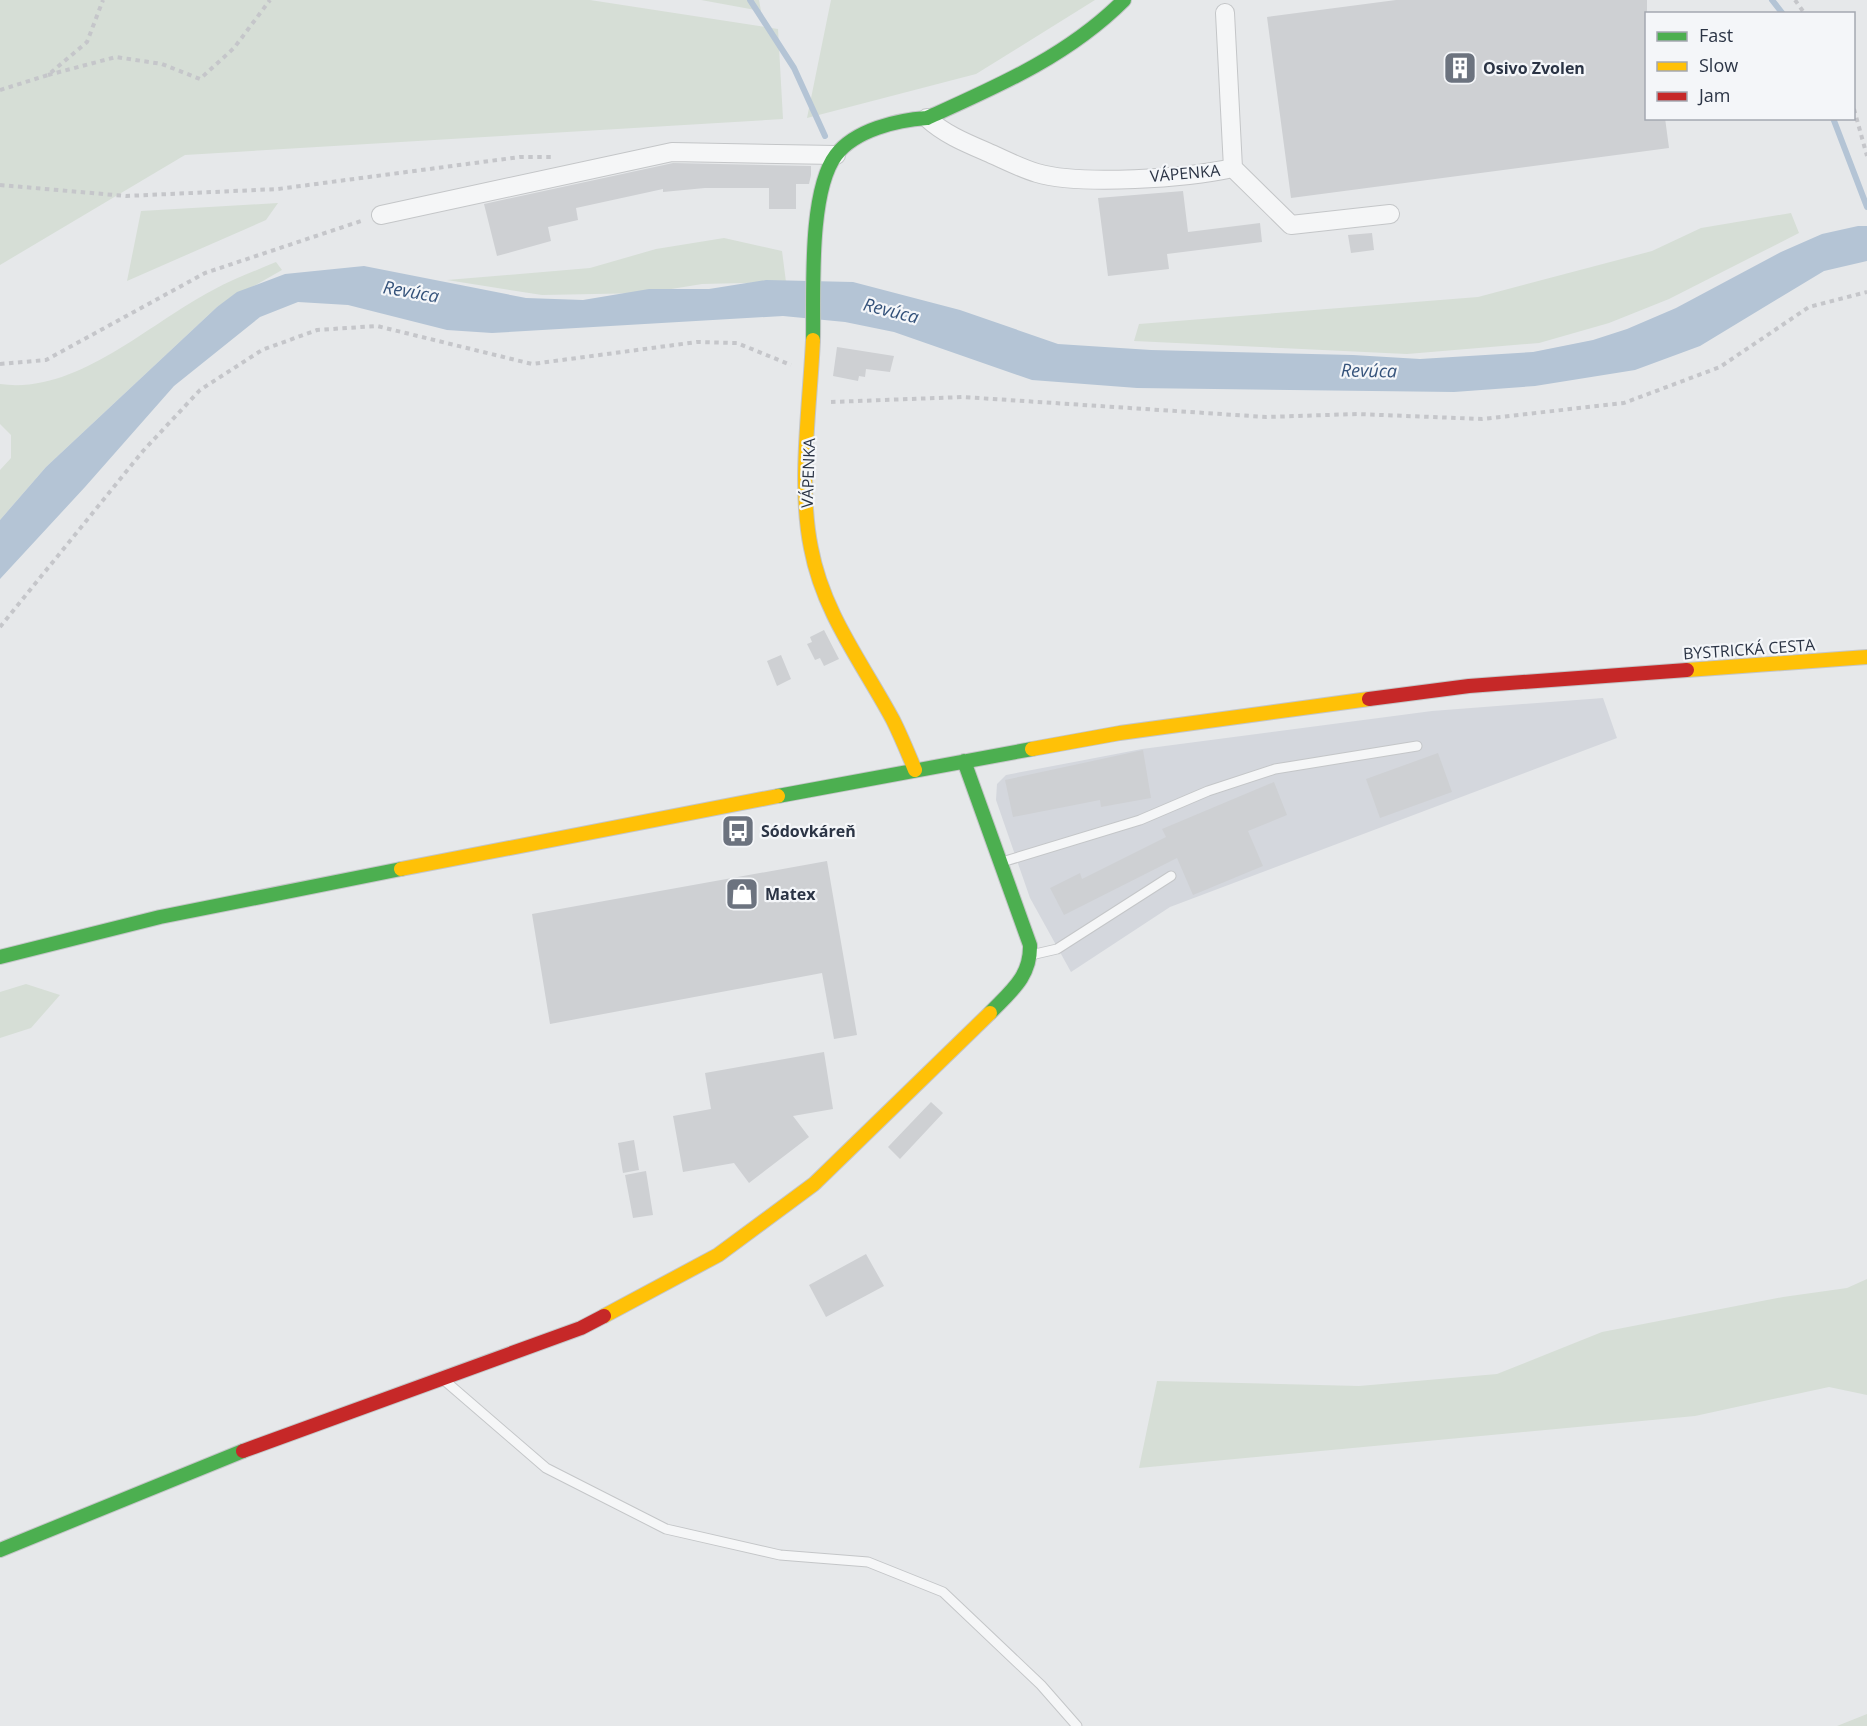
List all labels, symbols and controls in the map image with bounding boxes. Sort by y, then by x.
legend [1645,12,1855,120]
text: Fast [1699,23,1733,47]
building icon: Osivo Zvolen [1442,50,1478,86]
text: Slow [1699,53,1738,77]
place label: Osivo Zvolen [1483,57,1585,79]
text: Jam [1697,83,1731,107]
street label: VÁPENKA [1149,159,1222,187]
water label: Revúca [381,274,441,308]
water label: Revúca [861,292,921,328]
water label: Revúca [1341,358,1397,382]
street label: VÁPENKA [796,437,820,508]
street label: BYSTRICKÁ CESTA [1682,633,1817,665]
bus stop icon: Sódovkáreň [720,813,756,849]
place label: Sódovkáreň [761,820,856,842]
shop icon: Matex [724,876,760,912]
place label: Matex [765,883,816,905]

